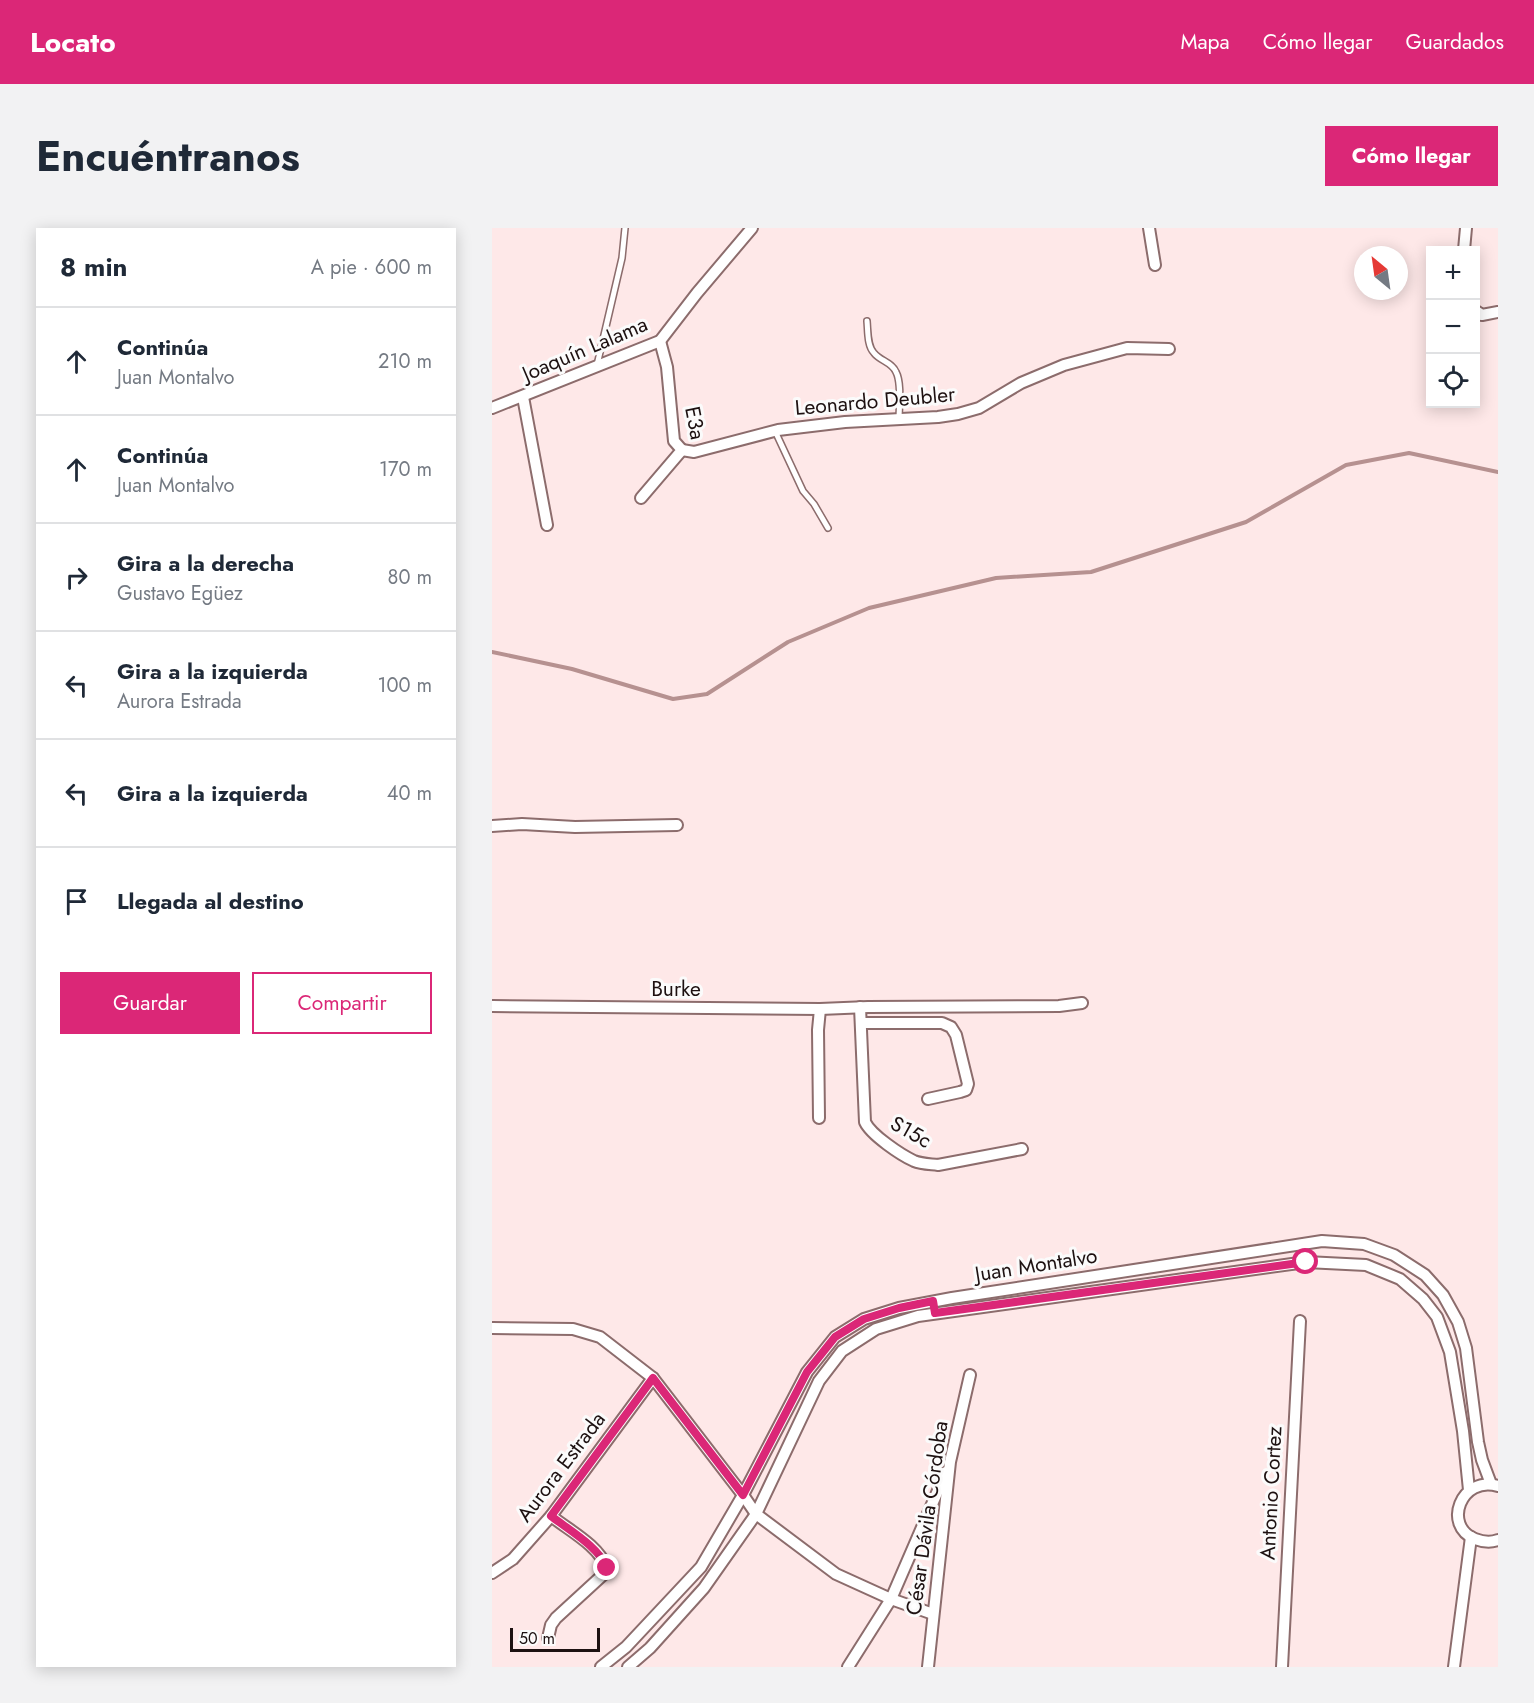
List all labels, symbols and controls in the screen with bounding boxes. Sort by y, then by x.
text: Locato [30,22,116,63]
text: Mapa [1180,27,1230,57]
text: Cómo llegar [1263,27,1372,57]
text: Guardados [1405,27,1504,57]
text: Encuéntranos [36,126,300,187]
button: Cómo llegar [1325,126,1498,186]
north arrow [1354,246,1408,300]
map controls [1426,246,1480,408]
button: + [1426,246,1480,300]
text: 8 min [60,248,128,286]
text: A pie · 600 m [311,253,432,282]
button: − [1426,300,1480,354]
street label: Joaquín Lalama [515,309,652,390]
text: Continúa [117,331,208,363]
icon: ahead [60,345,93,378]
text: 210 m [378,347,432,376]
button: locate [1426,354,1480,408]
text: Juan Montalvo [117,363,234,392]
street label: Leonardo Deubler [794,379,957,423]
street label: E3a [677,404,713,442]
text: Continúa [117,439,208,471]
icon: ahead [60,453,93,486]
text: 170 m [379,455,432,484]
text: Juan Montalvo [117,471,234,500]
text: Gira a la derecha [117,547,294,579]
icon: right [60,561,93,594]
text: 80 m [387,563,432,592]
text: Gustavo Egüez [117,579,243,608]
text: Gira a la izquierda [117,655,308,687]
icon: left [60,669,93,702]
text: 100 m [377,671,432,700]
text: Aurora Estrada [117,687,242,716]
icon: left [60,777,93,810]
text: Gira a la izquierda [117,777,308,809]
text: 40 m [387,779,432,808]
icon: arrive [60,885,93,918]
text: Llegada al destino [117,885,304,917]
button: Guardar [60,972,240,1034]
button: Compartir [252,972,432,1034]
street label: Burke [651,974,701,1004]
street label: S15c [885,1108,937,1156]
street label: Juan Montalvo [970,1241,1099,1290]
route start [1292,1248,1318,1274]
street label: Aurora Estrada [510,1406,612,1528]
street label: César Dávila Córdoba [898,1419,956,1617]
street label: Antonio Cortez [1253,1425,1290,1561]
route end [593,1554,619,1580]
scale bar [510,1625,600,1652]
text: 50 m [519,1627,555,1650]

